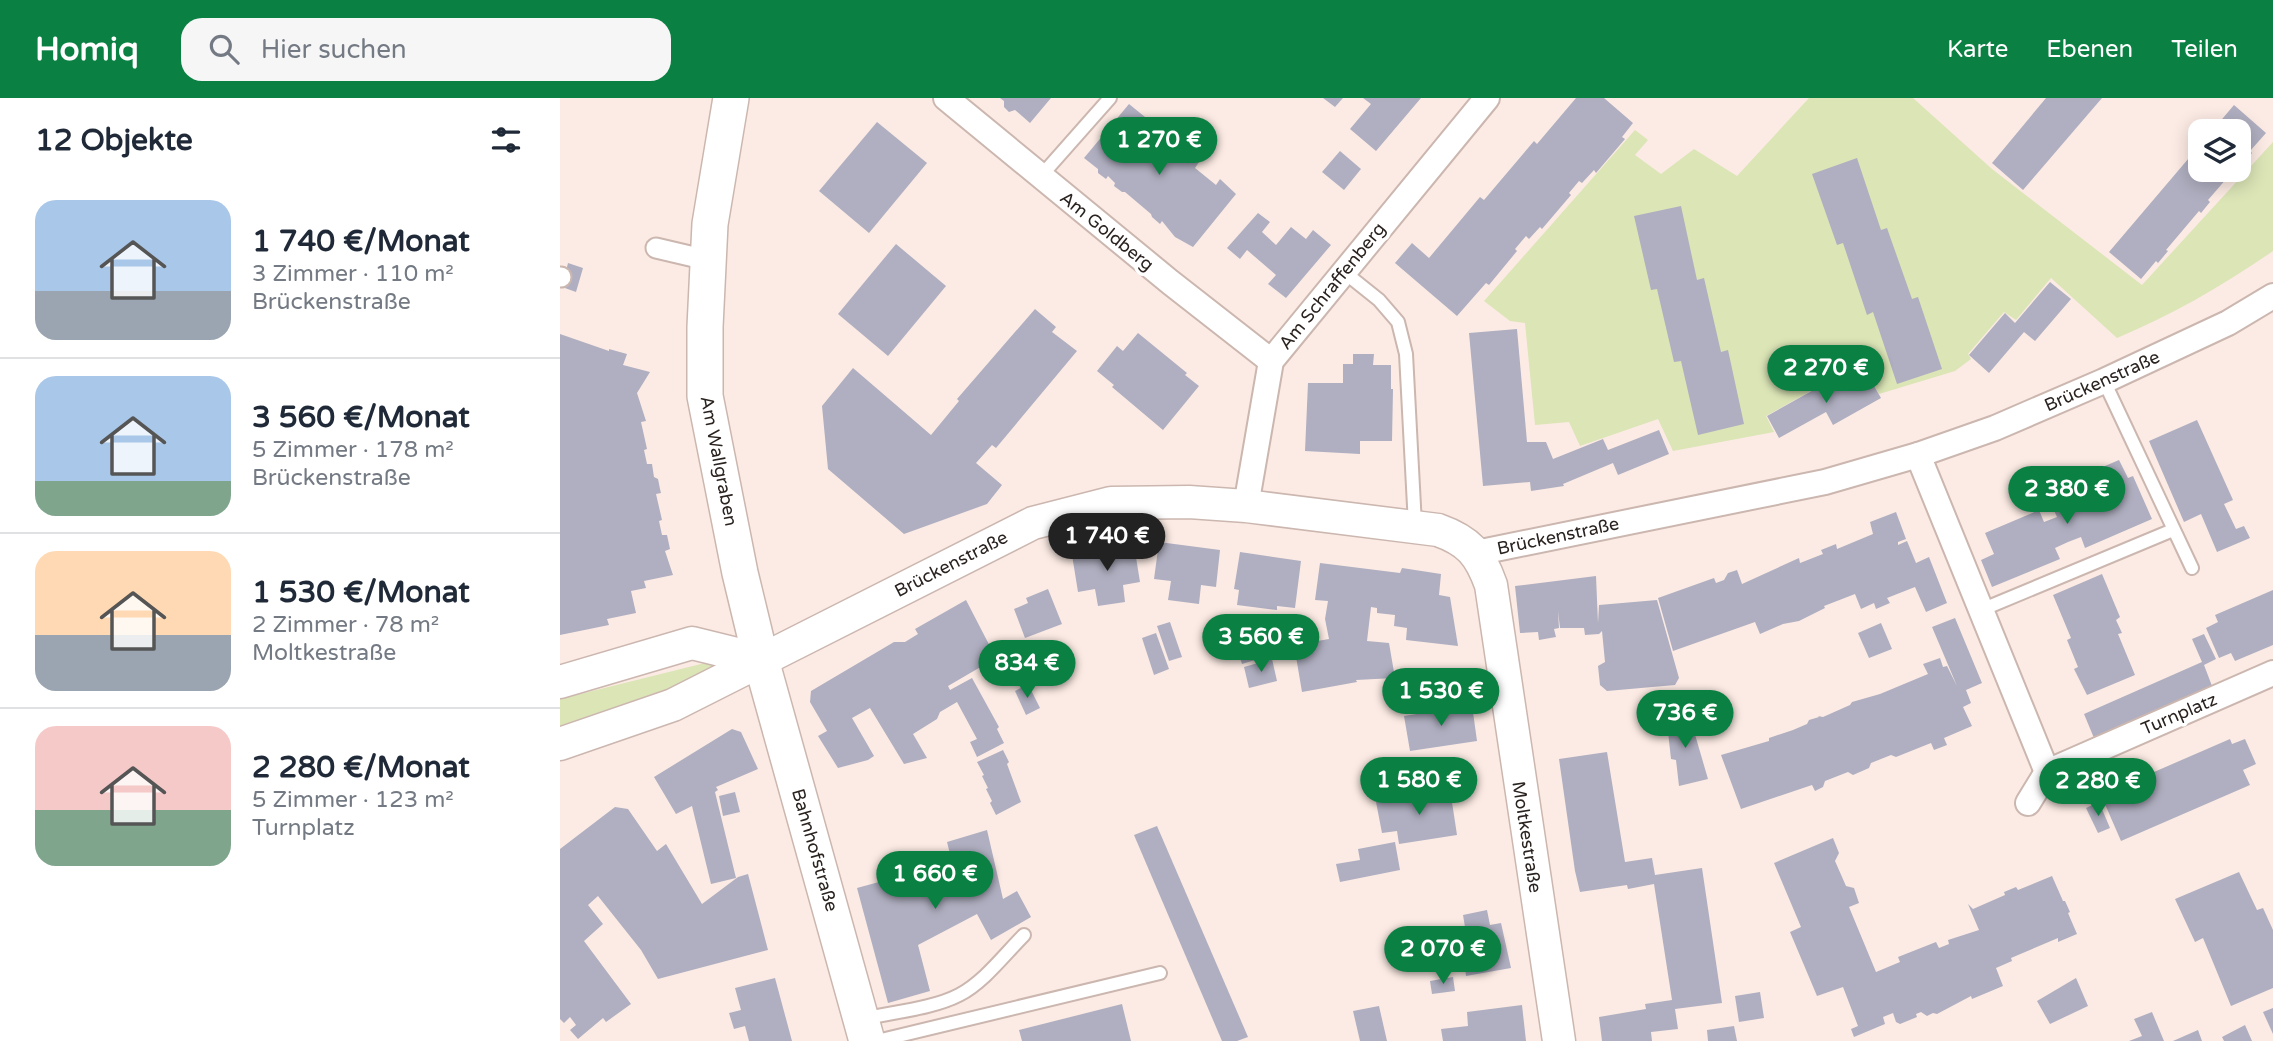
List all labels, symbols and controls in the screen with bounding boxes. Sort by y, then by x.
search box [181,18,671,81]
text: Homiq [35,30,139,69]
icon: search [205,30,243,68]
text: Hier suchen [261,34,407,65]
text: Karte [1947,35,2008,64]
text: Ebenen [2046,35,2133,64]
text: Teilen [2171,35,2238,64]
pin: 1 270 € [1094,118,1224,177]
map controls [2188,119,2251,182]
button: layers [2188,119,2251,182]
icon: filters [487,121,525,159]
text: 12 Objekte [35,122,193,159]
text: 1 270 € [1116,126,1202,154]
street label: Am Goldberg [1056,186,1158,276]
street label: Am Schraffenberg [1274,218,1390,354]
text: 1 740 €/Monat [252,223,470,260]
icon: home [91,228,175,312]
text: 3 Zimmer · 110 m² [252,260,454,288]
text: Brückenstraße [252,288,411,316]
pin: 2 270 € [1761,345,1891,405]
street label: Brückenstraße [2041,346,2163,416]
text: 2 270 € [1783,354,1869,382]
street label: Am Wallgraben [696,394,742,528]
text: 3 560 €/Monat [252,399,470,436]
icon: home [91,404,175,488]
text: 5 Zimmer · 178 m² [252,436,454,464]
text: Brückenstraße [252,464,411,492]
pin: 2 380 € [2002,466,2132,526]
text: 2 380 € [2024,475,2110,503]
street label: Brückenstraße [1495,512,1621,560]
pin: 1 740 € [1042,514,1172,573]
text: 1 740 € [1064,522,1150,550]
street label: Brückenstraße [891,526,1011,602]
text: 1 530 €/Monat [252,574,470,611]
icon: home [91,579,175,663]
text: 2 Zimmer · 78 m² [252,611,439,639]
pin: 3 560 € [1196,614,1326,674]
text: 3 560 € [1218,623,1304,651]
text: Moltkestraße [252,639,396,667]
pin: 834 € [978,640,1076,700]
text: 834 € [995,649,1060,677]
pin: 1 530 € [1376,668,1506,728]
text: 1 530 € [1398,677,1484,705]
street label: Turnplatz [2138,688,2220,740]
pin: 736 € [1636,690,1734,750]
text: 736 € [1653,699,1718,727]
text: 2 280 €/Monat [252,749,470,786]
icon: home [91,754,175,838]
pin: 1 580 € [1354,758,1484,817]
pin: 2 280 € [2033,758,2163,818]
text: 1 580 € [1376,766,1462,794]
text: 2 280 € [2055,767,2141,795]
street label: Moltkestraße [1507,780,1547,894]
text: 5 Zimmer · 123 m² [252,786,454,814]
street label: Bahnhofstraße [787,786,843,914]
text: Turnplatz [252,814,355,842]
pin: 1 660 € [870,852,1000,911]
text: 1 660 € [892,860,978,888]
pin: 2 070 € [1378,926,1508,986]
text: 2 070 € [1400,935,1486,963]

